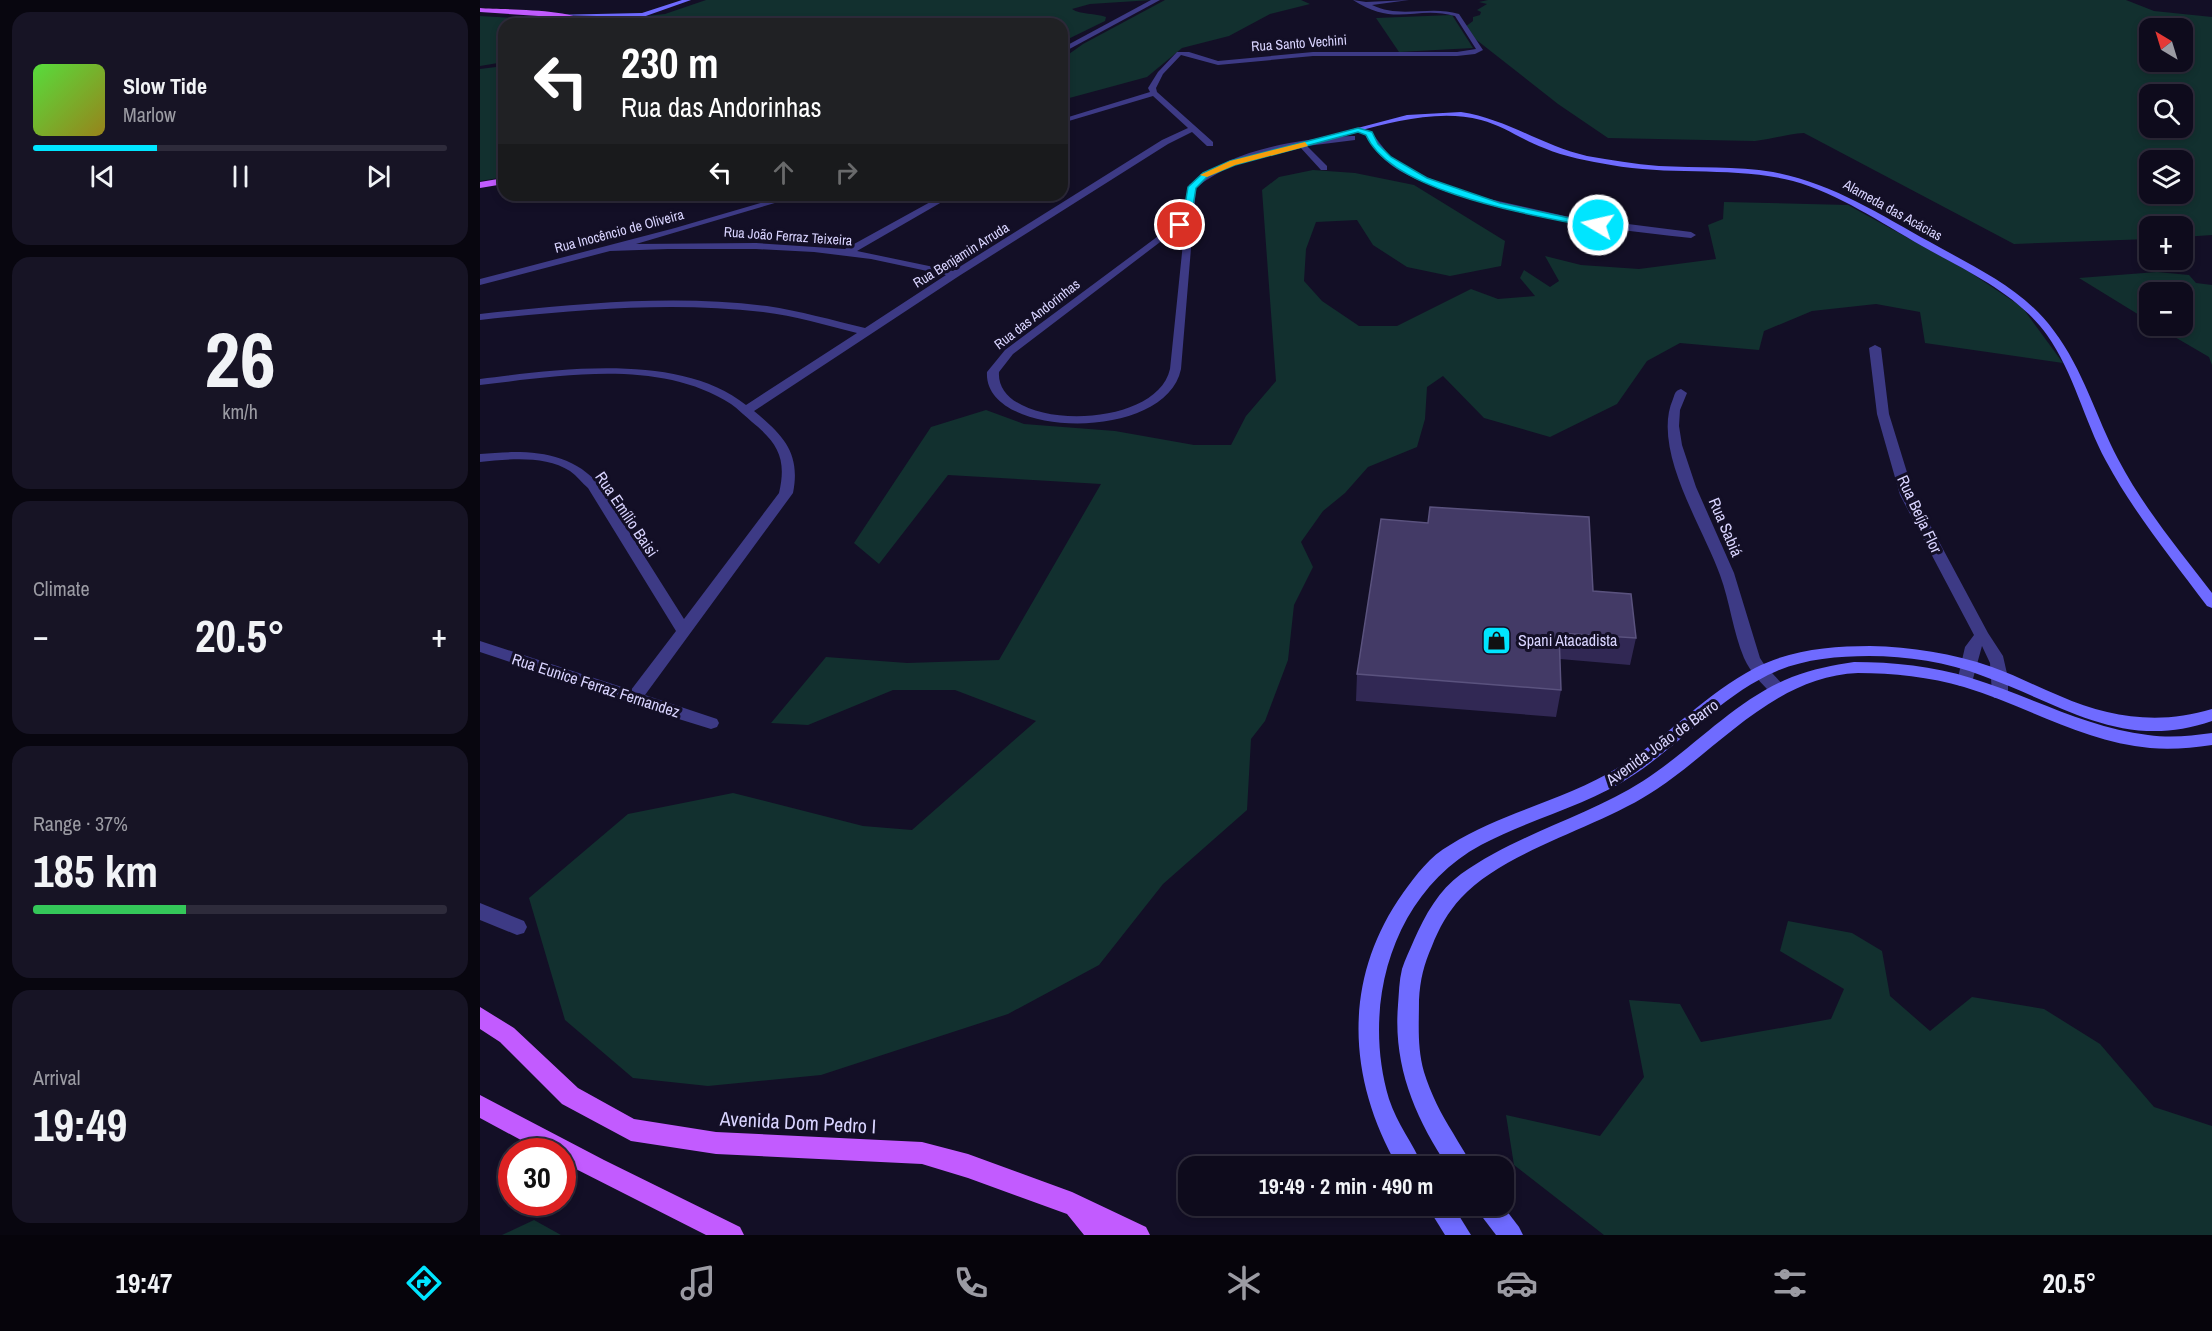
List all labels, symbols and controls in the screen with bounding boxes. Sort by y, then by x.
north arrow [2139,18,2193,72]
map controls [2139,18,2193,336]
street label: Rua Santo Vechini [1251,31,1347,55]
text: 230 m [621,35,719,91]
icon: left [522,42,600,120]
text: Slow Tide [123,71,207,101]
button: search [2139,84,2193,138]
text: Rua das Andorinhas [621,89,822,125]
text: Marlow [123,101,176,128]
button: layers [2139,150,2193,204]
icon: left [704,156,737,189]
icon: ahead [767,156,800,189]
icon: right [830,156,863,189]
icon: previous [86,160,119,193]
icon: pause [224,160,257,193]
icon: next [362,160,395,193]
street label: Alameda das Acácias [1839,175,1946,245]
position arrow [1566,193,1630,257]
pin [1154,199,1205,250]
street label: Rua Inocêncio de Oliveira [552,205,686,257]
icon: arrive [1163,208,1196,241]
button: + [2139,216,2193,270]
street label: Rua Benjamin Arruda [910,218,1013,292]
street label: Rua João Ferraz Teixeira [723,223,853,250]
street label: Rua das Andorinhas [990,275,1084,353]
button: − [2139,282,2193,336]
text: 26 [204,306,276,411]
text: km/h [222,398,258,425]
street label: Rua Emílio Baisi [590,467,664,561]
street label: Rua Beíja Flor [1892,471,1948,557]
street label: Rua Sabiá [1704,494,1749,560]
text: Climate [33,575,90,602]
text: 20.5° [195,605,285,666]
text: − [33,613,49,657]
text: + [431,613,447,657]
shop icon: Spani Atacadista [1481,624,1513,656]
place label: Spani Atacadista [1518,629,1618,651]
street label: Rua Eunice Ferraz Fernandez [509,647,683,723]
street label: Avenida João de Barro [1601,694,1723,791]
text: Range · 37% [33,810,128,837]
text: 185 km [33,840,158,901]
text: Arrival [33,1064,80,1091]
text: 19:49 [33,1094,127,1155]
street label: Avenida Dom Pedro I [718,1104,877,1140]
speed limit sign: 30 [498,1138,576,1216]
text: 19:49 · 2 min · 490 m [1259,1171,1433,1201]
icon: directions [403,1262,445,1304]
icon: music [677,1262,719,1304]
icon: phone [950,1262,992,1304]
icon: climate [1223,1262,1265,1304]
icon: car [1496,1262,1538,1304]
icon: filters [1769,1262,1811,1304]
text: 19:47 [116,1265,172,1301]
text: 20.5° [2042,1265,2096,1301]

